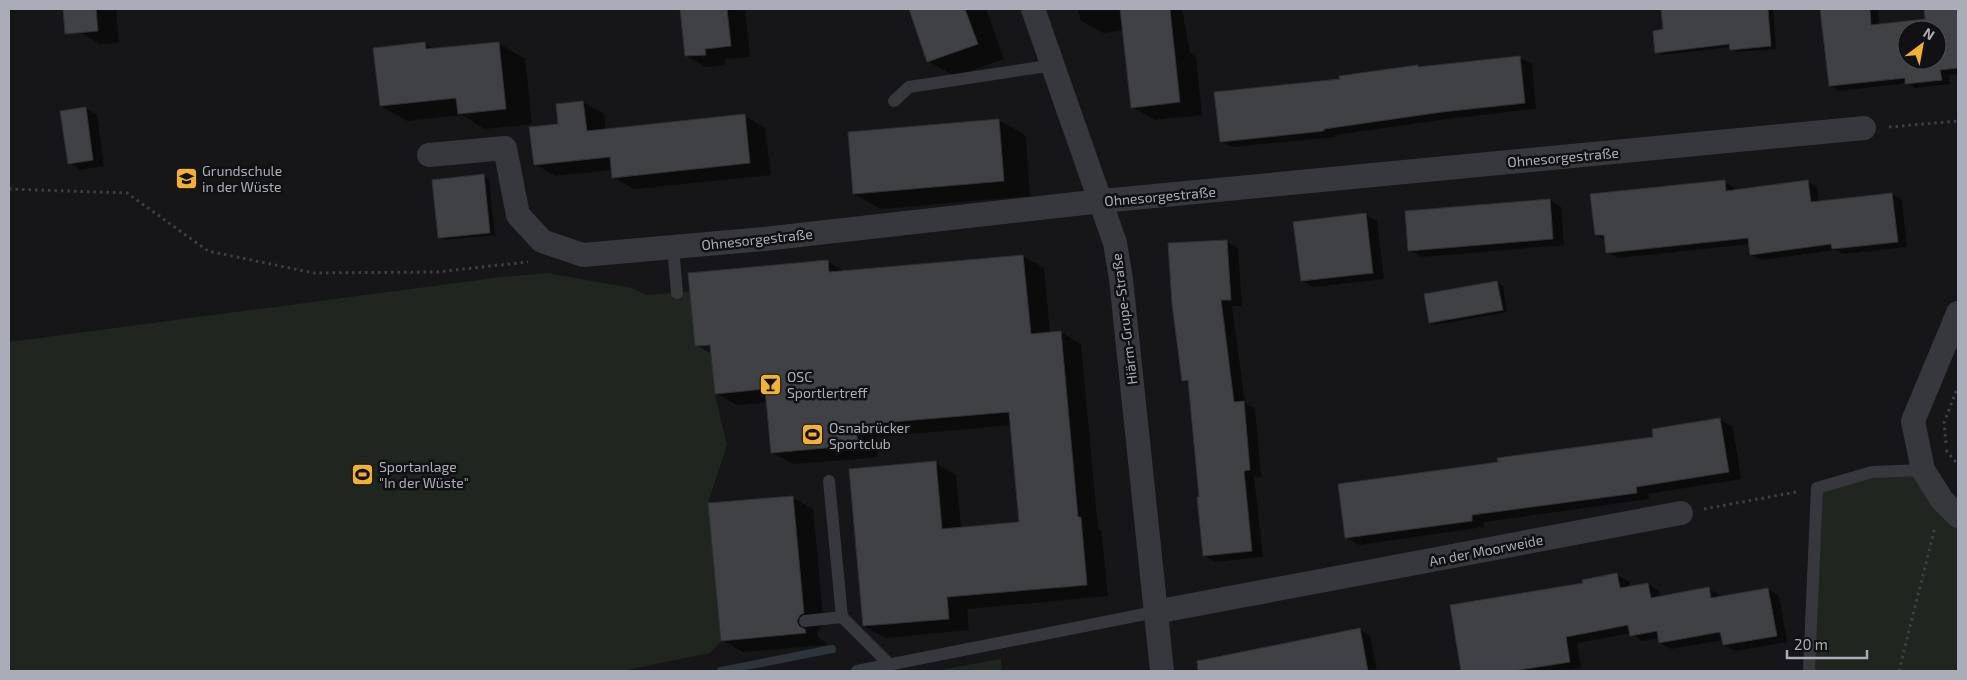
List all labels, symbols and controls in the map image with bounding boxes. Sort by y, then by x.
north arrow [1897,20,1947,70]
text: N [1920,24,1938,43]
street label: Ohnesorgestraße [1507,144,1619,170]
place label: Grundschule in der Wüste [202,162,282,195]
school or university icon: Grundschule in der Wüste [174,166,198,190]
street label: Ohnesorgestraße [1104,183,1216,209]
street label: Ohnesorgestraße [701,225,813,253]
street label: Hiärm-Grupe-Straße [1108,252,1140,386]
place label: OSC Sportlertreff [787,368,868,401]
bar icon: OSC Sportlertreff [759,372,783,396]
place label: Osnabrücker Sportclub [829,419,910,452]
sports icon: Osnabrücker Sportclub [801,423,825,447]
place label: Sportanlage "In der Wüste" [379,458,469,491]
sports icon: Sportanlage "In der Wüste" [351,462,375,486]
street label: An der Moorweide [1428,531,1544,569]
scale bar [1787,628,1867,660]
text: 20 m [1794,635,1828,653]

